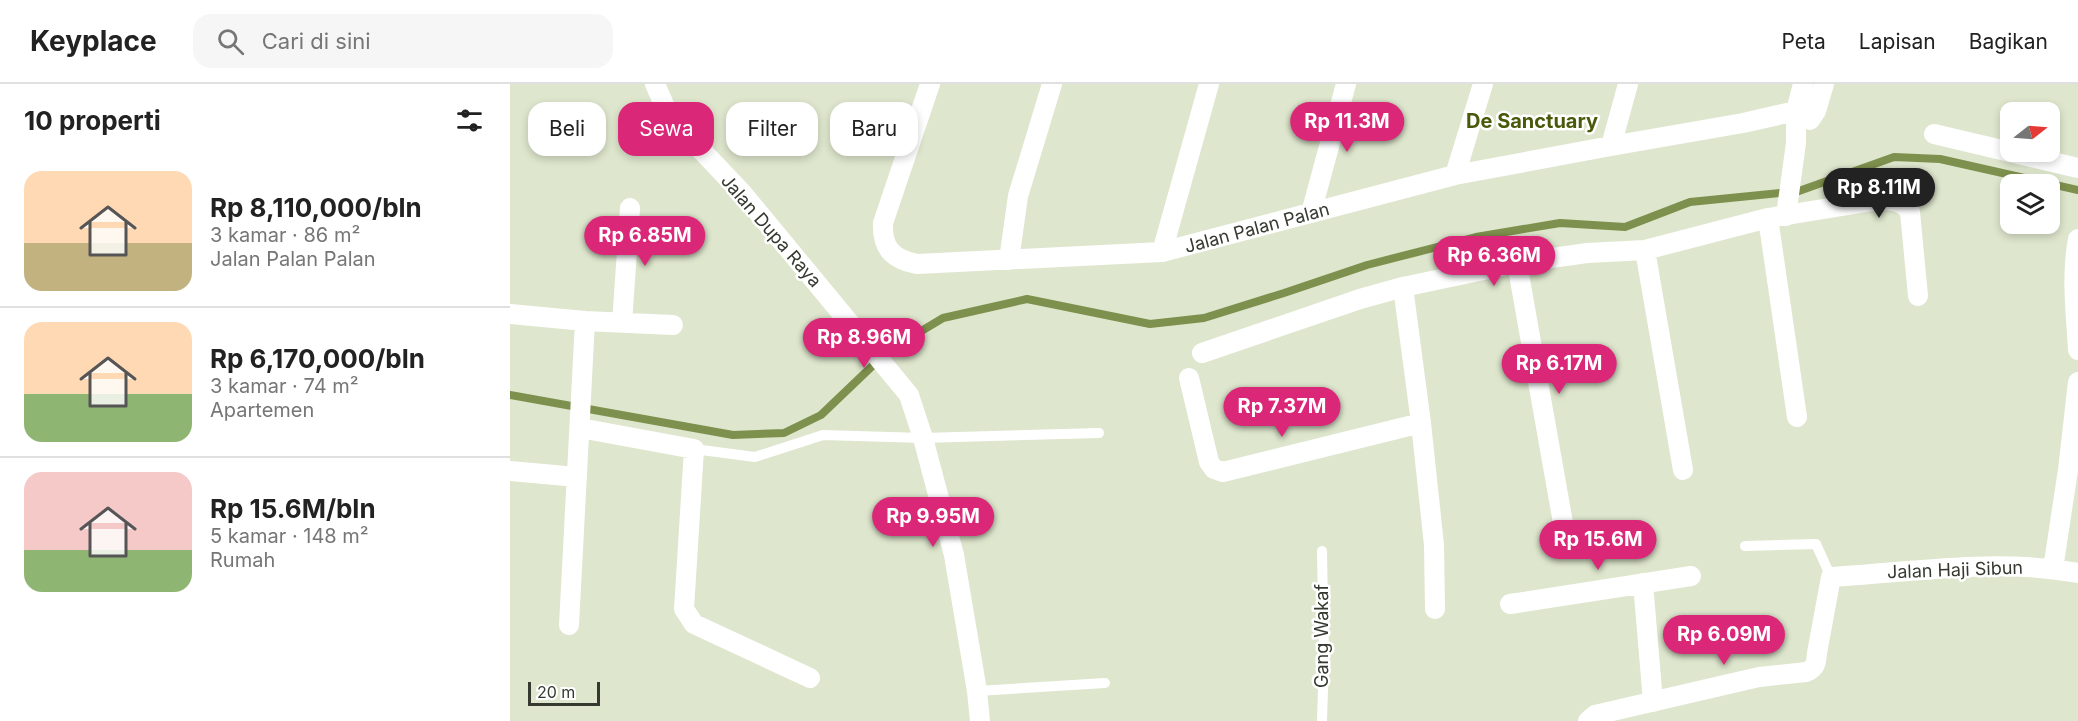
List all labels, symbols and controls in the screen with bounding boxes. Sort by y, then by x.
search box [193,14,613,68]
text: Keyplace [30,24,157,58]
icon: search [214,25,247,58]
text: Cari di sini [262,28,371,54]
text: Peta [1782,29,1826,54]
text: Lapisan [1859,29,1936,54]
text: Bagikan [1969,29,2048,54]
chip: Beli [528,102,606,156]
chip: Sewa [618,102,714,156]
chip: Filter [726,102,818,156]
chip: Baru [830,102,918,156]
pin: Rp 11.3M [1285,102,1409,153]
north arrow [2000,102,2060,162]
map controls [2000,102,2060,234]
icon: filters [453,104,486,137]
text: 10 properti [24,105,161,136]
text: Rp 11.3M [1304,109,1390,133]
district label: De Sanctuary [1466,109,1598,133]
pin: Rp 8.11M [1817,168,1941,219]
street label: Jalan Dupa Raya [717,170,826,291]
button: layers [2000,174,2060,234]
text: Rp 8.11M [1837,175,1921,199]
text: Rp 8,110,000/bln [210,192,422,223]
icon: home [72,195,144,267]
street label: Jalan Palan Palan [1182,198,1332,257]
pin: Rp 6.85M [583,216,707,267]
text: 3 kamar · 86 m² [210,223,360,247]
text: Rp 6.85M [598,223,692,247]
pin: Rp 6.36M [1432,236,1556,287]
text: Rp 6.36M [1447,243,1541,267]
text: Jalan Palan Palan [210,247,376,271]
pin: Rp 8.96M [802,318,926,369]
text: Rp 8.96M [817,325,911,349]
text: Rp 6,170,000/bln [210,343,425,374]
pin: Rp 6.17M [1497,344,1621,395]
icon: home [72,346,144,418]
text: Rp 6.17M [1516,351,1602,375]
text: 3 kamar · 74 m² [210,374,359,398]
pin: Rp 7.37M [1220,387,1344,438]
text: Rp 7.37M [1237,394,1327,418]
text: Apartemen [210,398,314,422]
text: Rp 15.6M/bln [210,493,376,524]
icon: home [72,496,144,568]
pin: Rp 9.95M [871,497,995,548]
text: Rp 9.95M [886,504,980,528]
pin: Rp 15.6M [1536,520,1660,571]
text: 5 kamar · 148 m² [210,524,369,548]
text: Rp 15.6M [1553,527,1643,551]
text: Rumah [210,548,275,572]
street label: Jalan Haji Sibun [1887,557,2023,582]
street label: Gang Wakaf [1311,584,1332,688]
pin: Rp 6.09M [1662,615,1786,666]
text: Rp 6.09M [1677,622,1771,646]
scale bar [528,679,600,706]
text: 20 m [537,682,575,702]

